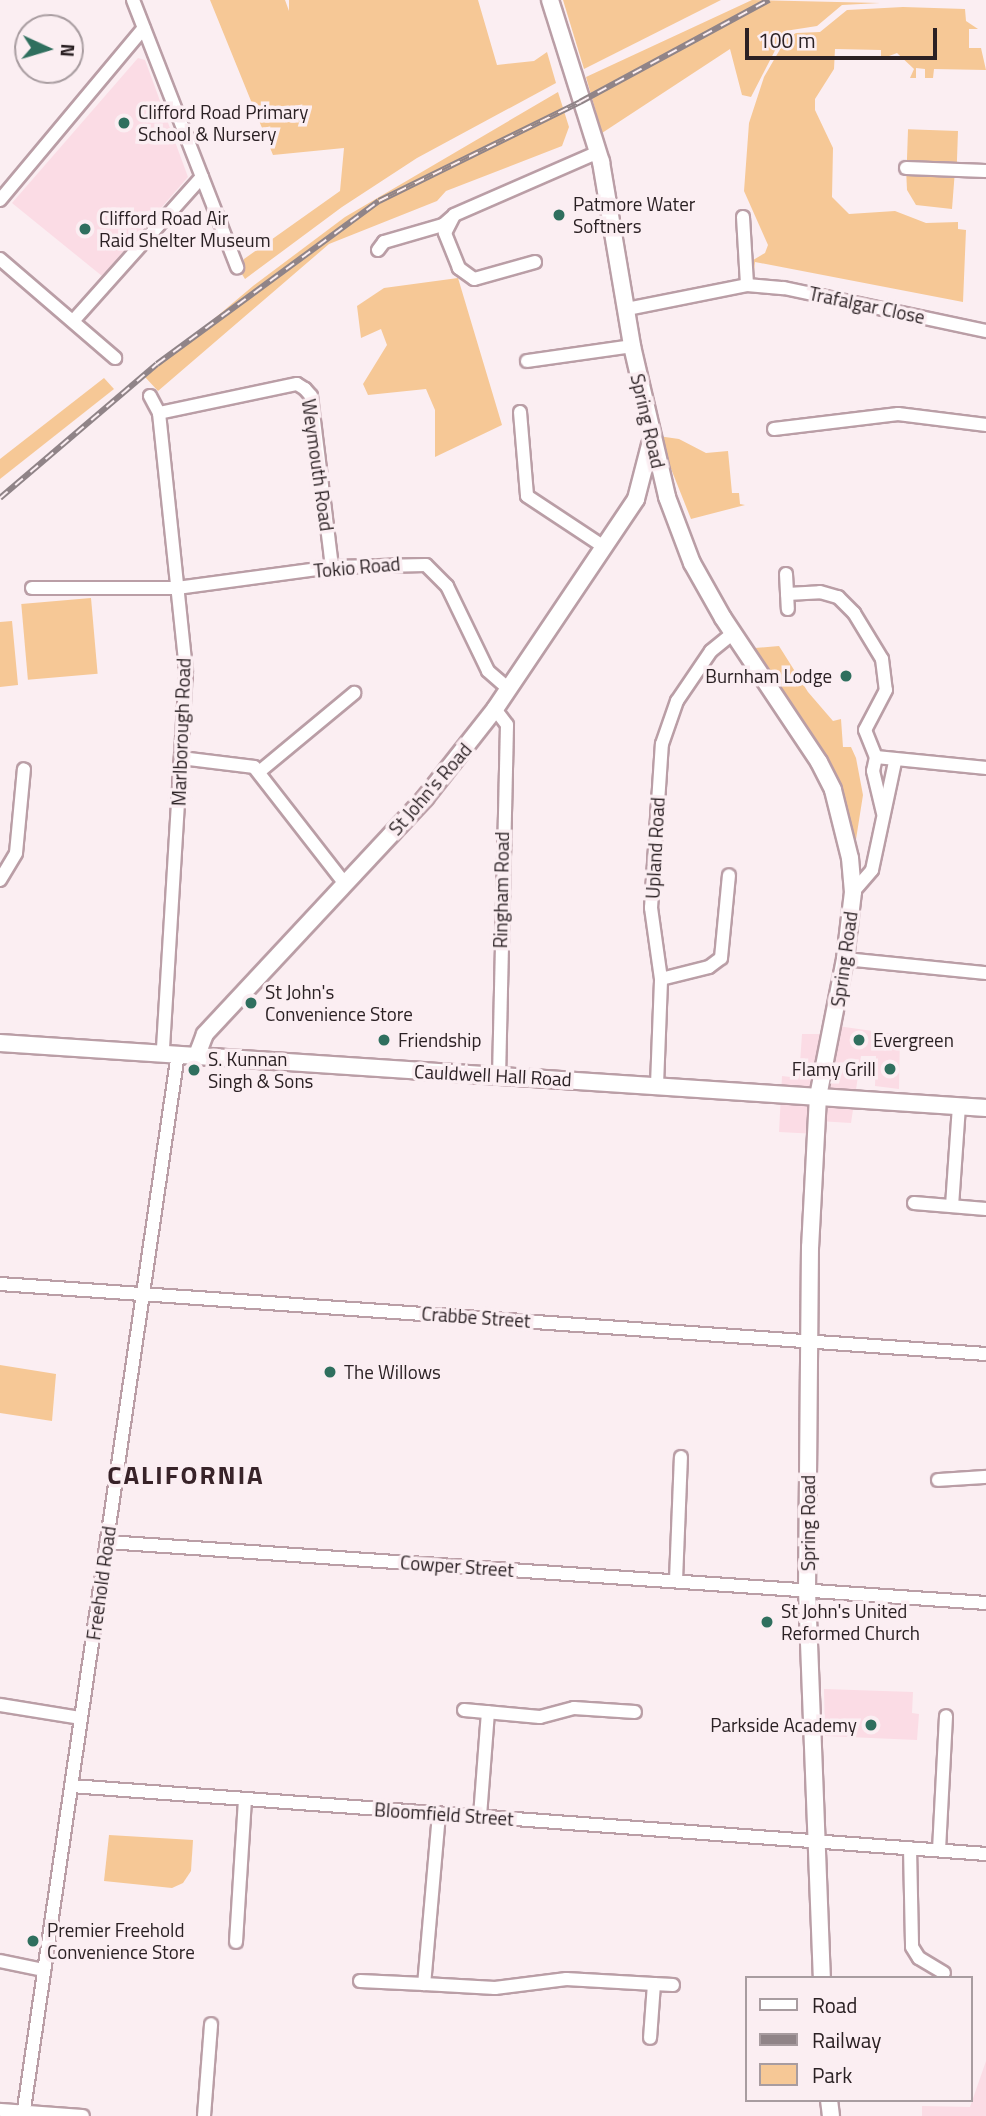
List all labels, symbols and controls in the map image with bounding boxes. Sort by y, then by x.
north arrow [14,14,84,84]
scale bar [748,14,940,58]
text: 100 m [758,24,815,56]
text: N [54,43,83,58]
place label: Clifford Road Primary School & Nursery [138,101,308,145]
marker: Clifford Road Primary School & Nursery [116,115,132,131]
place label: Patmore Water Softners [573,193,695,237]
place label: Clifford Road Air Raid Shelter Museum [99,207,271,251]
marker: Patmore Water Softners [551,207,567,223]
marker: Clifford Road Air Raid Shelter Museum [77,221,93,237]
street label: Trafalgar Close [807,282,927,328]
street label: Spring Road [626,372,670,470]
street label: Weymouth Road [297,397,339,533]
street label: Tokio Road [313,552,401,582]
street label: Marlborough Road [167,658,195,806]
place label: Burnham Lodge [705,665,832,687]
marker: Burnham Lodge [838,668,854,684]
street label: St John's Road [384,738,476,840]
street label: Upland Road [641,797,669,899]
street label: Ringham Road [489,831,513,949]
street label: Spring Road [826,910,862,1008]
place label: St John's Convenience Store [265,981,413,1025]
marker: St John's Convenience Store [243,995,259,1011]
place label: Friendship [398,1029,481,1051]
place label: Evergreen [873,1029,954,1051]
marker: Friendship [376,1032,392,1048]
marker: Evergreen [851,1032,867,1048]
place label: S. Kunnan Singh & Sons [208,1048,313,1092]
place label: Flamy Grill [792,1058,876,1080]
street label: Cauldwell Hall Road [414,1059,572,1091]
marker: Flamy Grill [882,1061,898,1077]
marker: S. Kunnan Singh & Sons [186,1062,202,1078]
street label: Crabbe Street [421,1302,531,1332]
place label: The Willows [344,1361,441,1383]
marker: The Willows [322,1364,338,1380]
district label: CALIFORNIA [109,1459,263,1491]
street label: Spring Road [797,1475,819,1571]
street label: Freehold Road [82,1524,120,1642]
street label: Cowper Street [399,1551,515,1581]
place label: St John's United Reformed Church [781,1600,920,1644]
marker: St John's United Reformed Church [759,1614,775,1630]
place label: Parkside Academy [710,1714,857,1736]
marker: Parkside Academy [863,1717,879,1733]
street label: Bloomfield Street [374,1798,514,1830]
place label: Premier Freehold Convenience Store [47,1919,195,1963]
marker: Premier Freehold Convenience Store [25,1933,41,1949]
legend [744,1976,972,2102]
text: Road [812,1989,857,2021]
text: Railway [812,2024,881,2056]
text: Park [812,2059,852,2091]

